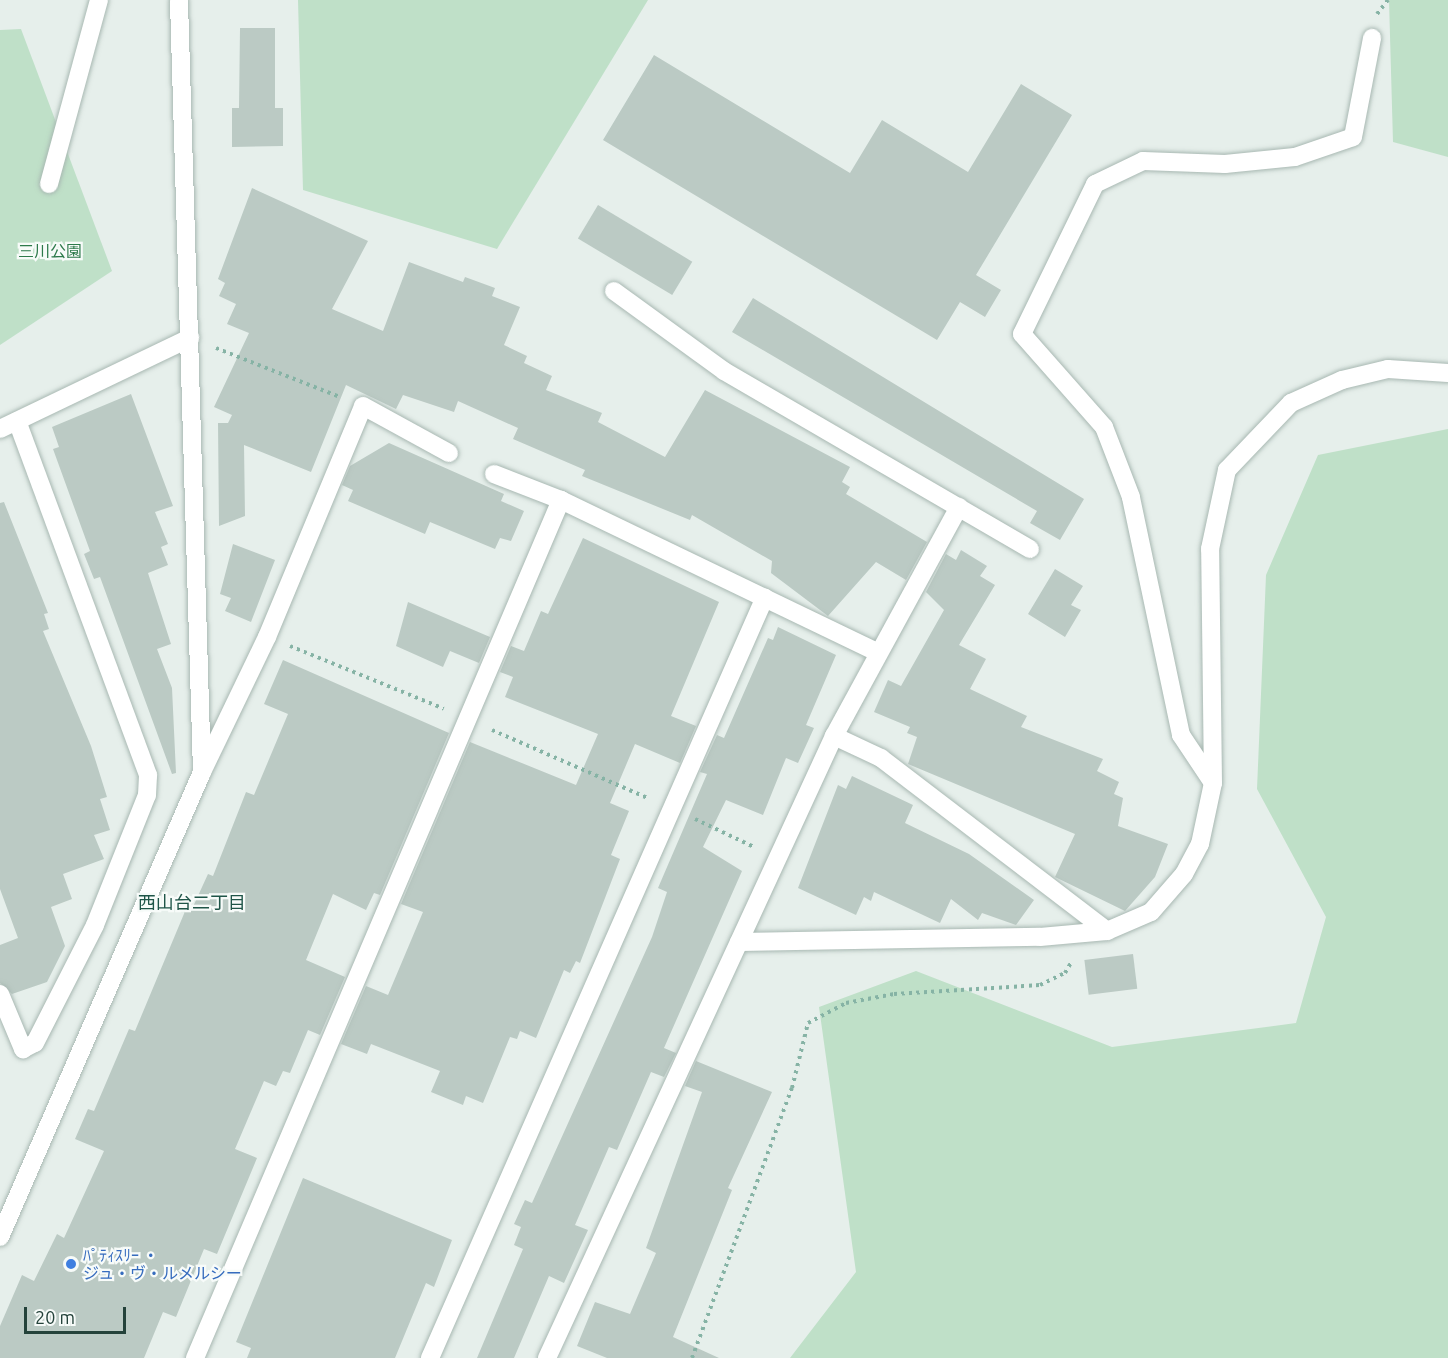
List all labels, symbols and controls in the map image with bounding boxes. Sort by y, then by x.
park label: 三川公園 [18,241,82,261]
district label: 西山台二丁目 [138,891,246,913]
place label: ﾊﾟﾃｨｽﾘｰ ・ ジュ・ヴ・ルメルシー [83,1245,243,1283]
marker: ﾊﾟﾃｨｽﾘｰ ・ ジュ・ヴ・ルメルシー [64,1257,78,1271]
scale bar [27,1295,129,1333]
text: 20 m [35,1307,75,1327]

